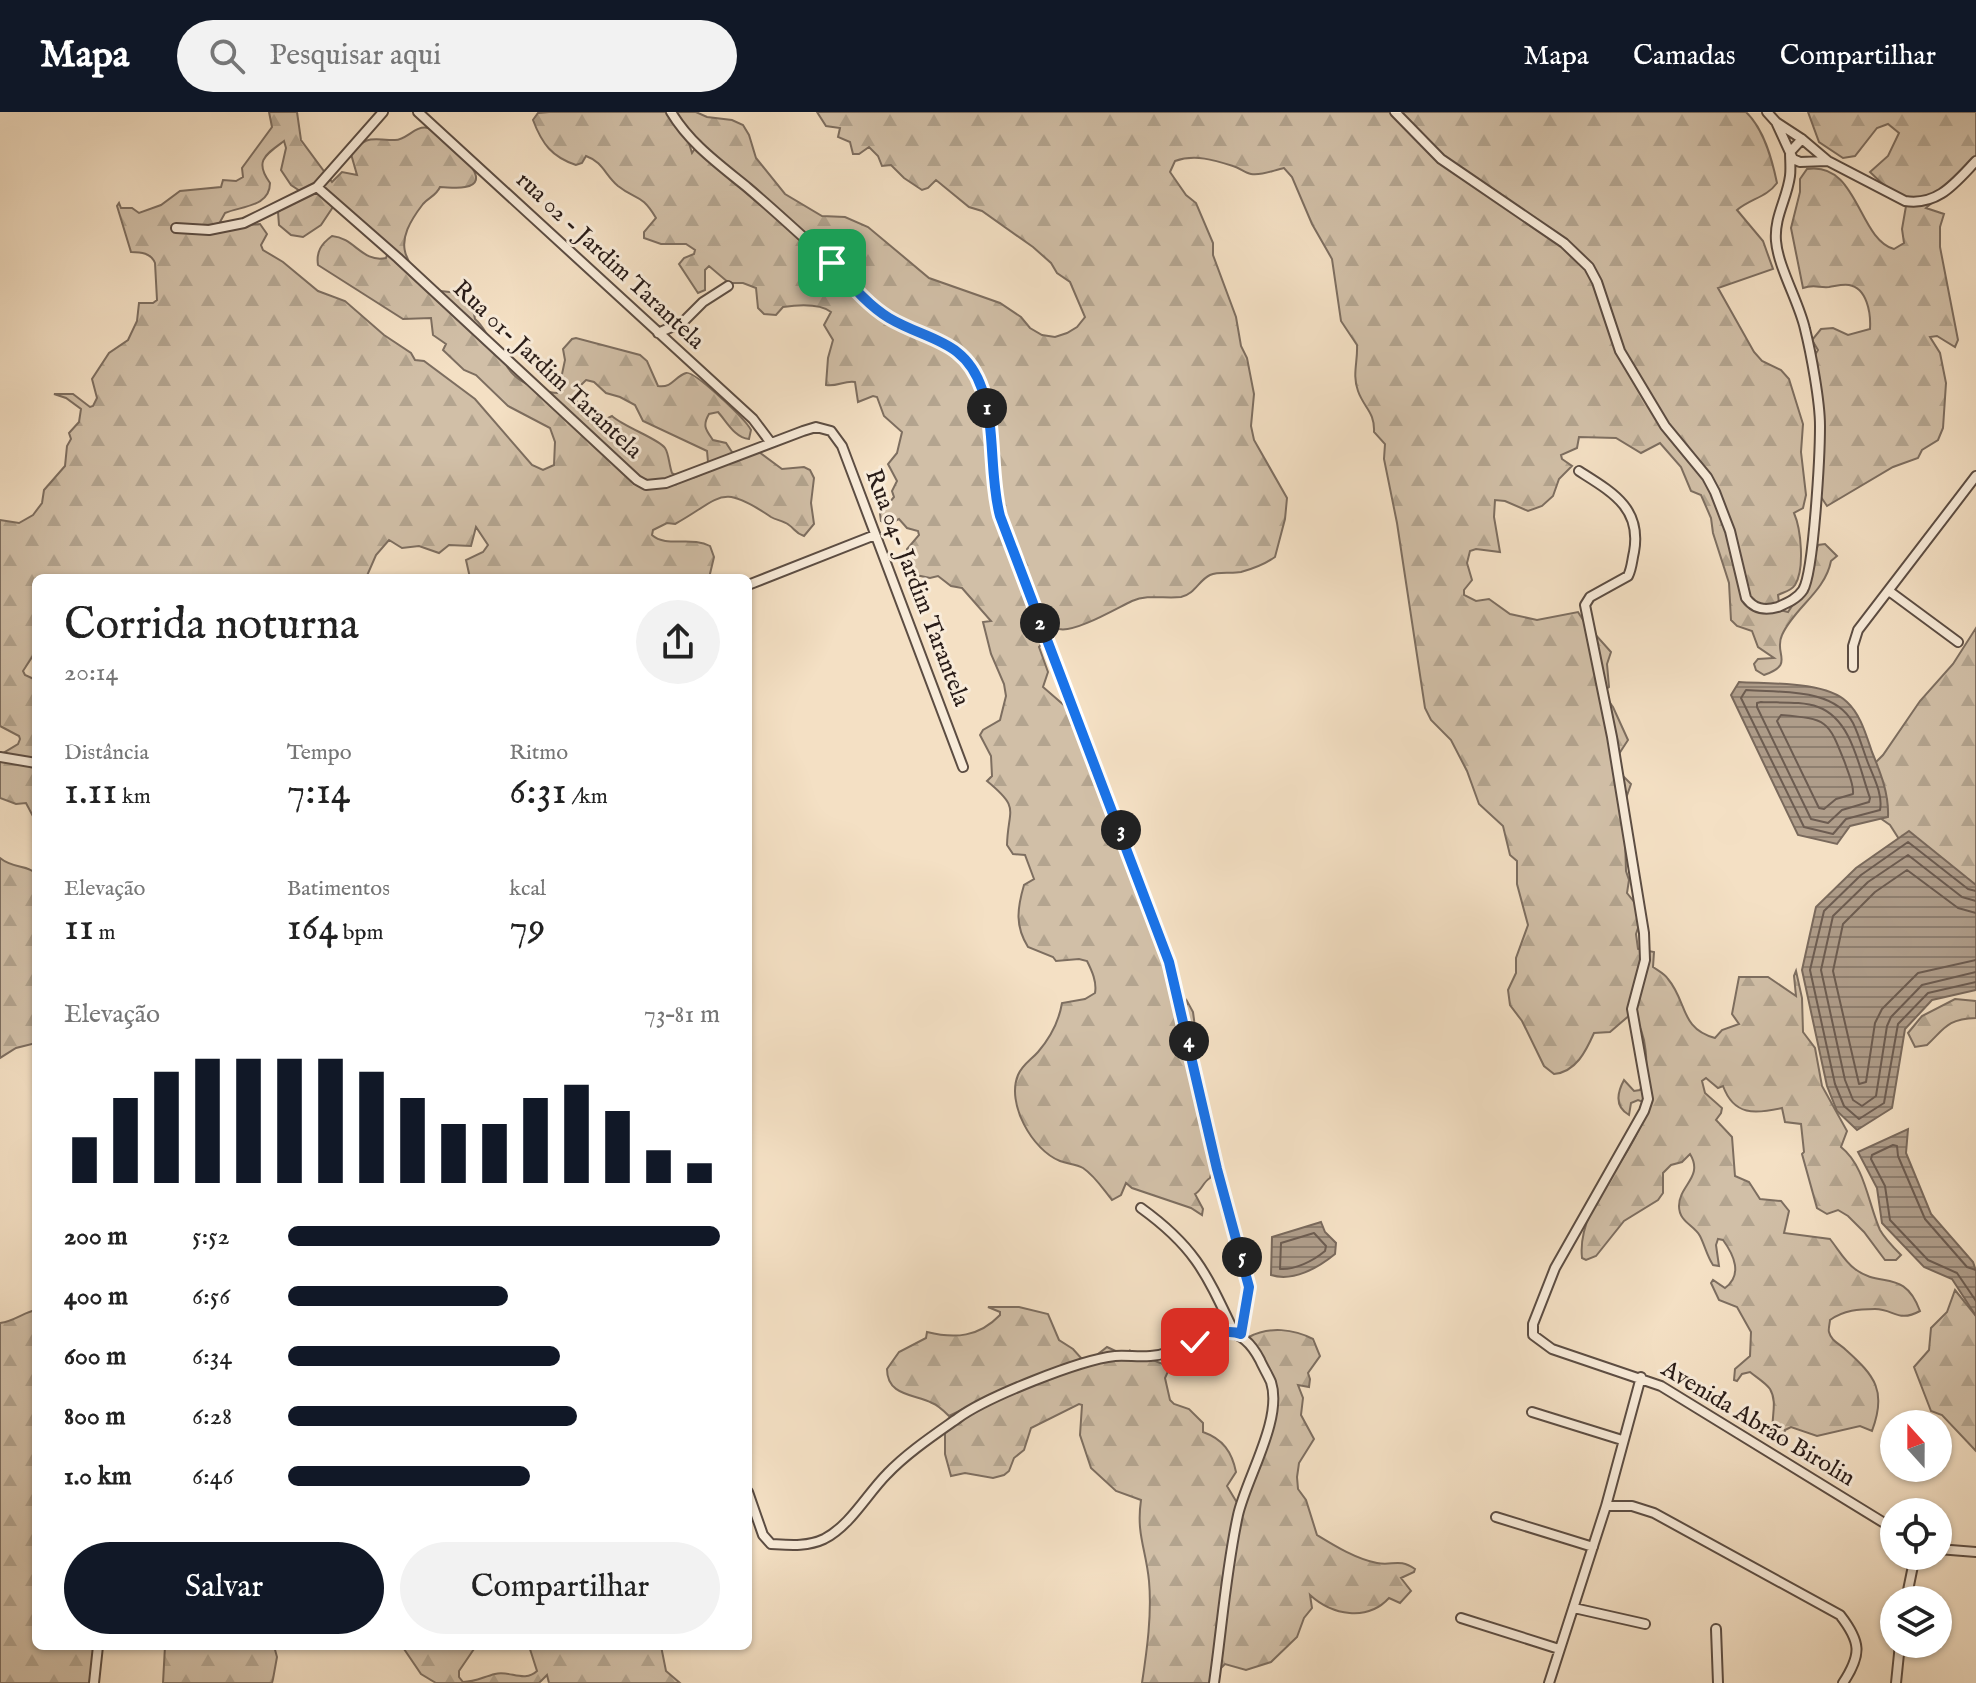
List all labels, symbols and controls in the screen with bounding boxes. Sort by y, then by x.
search box [177,20,737,92]
text: Mapa [40,32,129,80]
icon: search [205,34,249,78]
text: Pesquisar aqui [269,37,441,75]
text: Mapa [1523,39,1589,74]
text: Camadas [1633,39,1736,74]
text: Compartilhar [1780,39,1936,74]
street label: rua 02 - Jardim Tarantela [509,165,711,357]
pin [798,229,866,297]
icon: arrive [810,241,854,285]
street label: Rua 01- Jardim Tarantela [446,274,649,467]
pin: 1 [967,388,1007,428]
text: 1 [983,394,991,422]
street label: Rua 04- Jardim Tarantela [857,465,977,712]
text: Corrida noturna [64,598,359,654]
button: share [636,600,720,684]
pin: 2 [1020,603,1060,643]
text: 2 [1035,609,1045,637]
text: 20:14 [64,656,118,689]
text: Distância [64,739,149,767]
text: Tempo [287,739,352,767]
text: Ritmo [509,739,568,767]
text: 1.11 [64,767,117,818]
text: 7:14 [287,767,350,818]
text: 6:31 [509,767,567,818]
text: km [117,783,151,811]
text: /km [567,783,608,811]
pin: 3 [1101,810,1141,850]
text: 3 [1117,816,1125,844]
text: Elevação [64,875,145,903]
text: Batimentos [287,875,390,903]
text: kcal [509,875,546,903]
text: 11 [64,903,94,954]
text: 164 [287,903,338,954]
text: 79 [509,903,546,954]
text: m [94,919,116,947]
text: bpm [338,919,383,947]
text: Elevação [64,998,160,1031]
text: 73–81 m [644,998,720,1031]
pin: 4 [1169,1021,1209,1061]
text: 4 [1184,1027,1194,1055]
text: 200 m [64,1220,128,1253]
text: 5:52 [192,1220,230,1253]
pin: 5 [1222,1237,1262,1277]
text: 5 [1238,1243,1246,1271]
text: 400 m [64,1280,128,1313]
text: 6:56 [192,1280,230,1313]
pin [1161,1308,1229,1376]
icon: check [1173,1320,1217,1364]
text: 600 m [64,1340,126,1373]
text: 6:34 [192,1340,232,1373]
street label: Avenida Abrão Birolin [1655,1353,1861,1494]
text: 800 m [64,1400,126,1433]
text: 6:28 [192,1400,232,1433]
north arrow [1880,1410,1952,1482]
map controls [1880,1410,1952,1658]
text: 1.0 km [64,1460,132,1493]
text: 6:46 [192,1460,234,1493]
button: locate [1880,1498,1952,1570]
button: Salvar [64,1542,384,1634]
button: Compartilhar [400,1542,720,1634]
button: layers [1880,1586,1952,1658]

